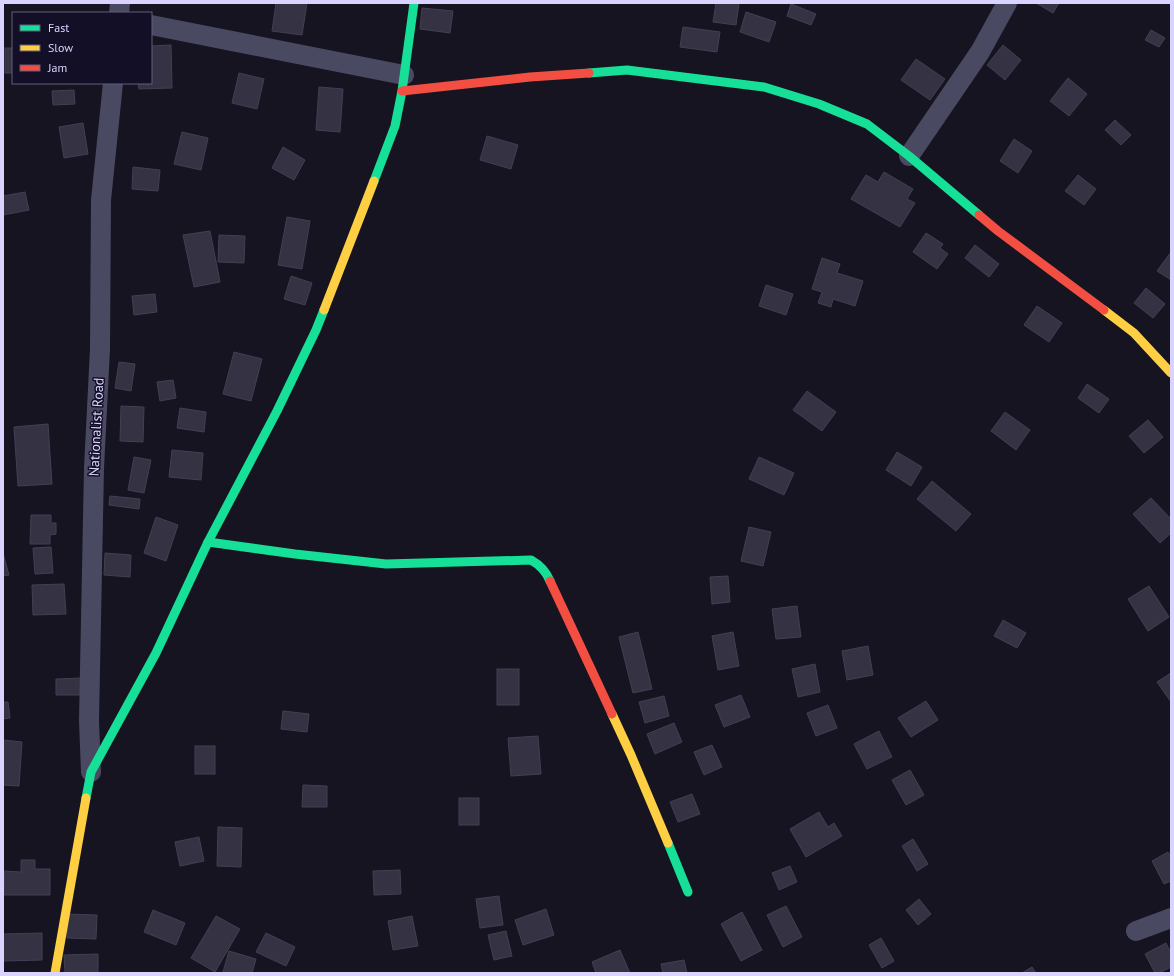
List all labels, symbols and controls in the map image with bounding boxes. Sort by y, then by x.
legend [12,12,152,84]
text: Fast [48,20,69,35]
text: Slow [48,40,73,55]
text: Jam [47,60,67,75]
street label: Nationalist Road [84,377,108,477]

